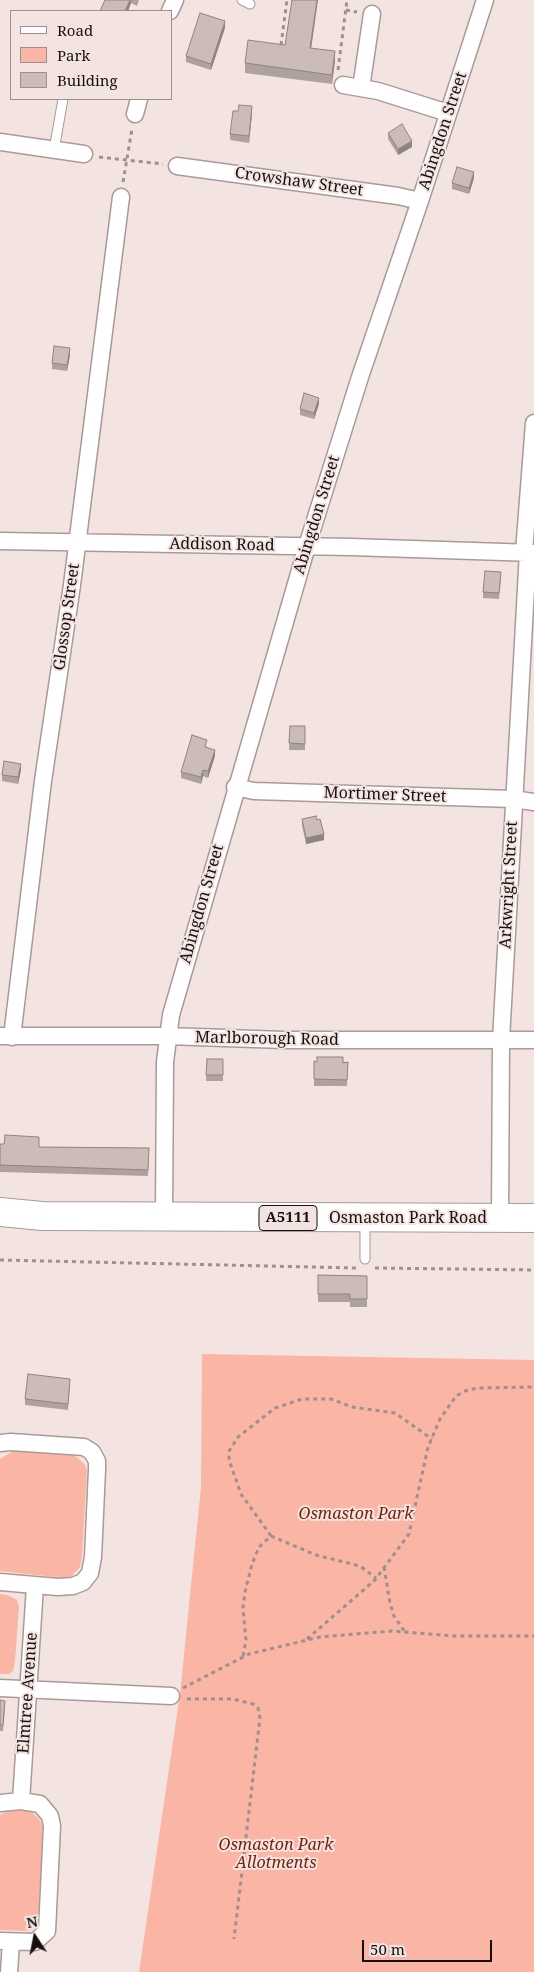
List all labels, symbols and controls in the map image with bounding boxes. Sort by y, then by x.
legend [10,10,172,100]
text: Road [57,20,93,40]
text: Park [57,45,90,65]
street label: Abingdon Street [415,69,471,193]
text: Building [57,70,118,90]
street label: Crowshaw Street [234,163,364,201]
street label: Abingdon Street [290,453,344,577]
street label: Addison Road [169,534,275,556]
street label: Glossop Street [50,562,84,672]
street label: Mortimer Street [323,783,447,807]
street label: Arkwright Street [496,821,522,949]
street label: Abingdon Street [176,842,228,966]
street label: Marlborough Road [195,1028,339,1050]
road number: A5111 [259,1206,317,1230]
street label: Osmaston Park Road [329,1208,487,1228]
park label: Osmaston Park [299,1504,413,1524]
street label: Elmtree Avenue [14,1632,42,1754]
park label: Osmaston Park Allotments [219,1835,333,1873]
text: N [25,1911,39,1932]
north arrow [10,1912,60,1962]
scale bar [364,1930,494,1962]
text: 50 m [370,1939,405,1959]

